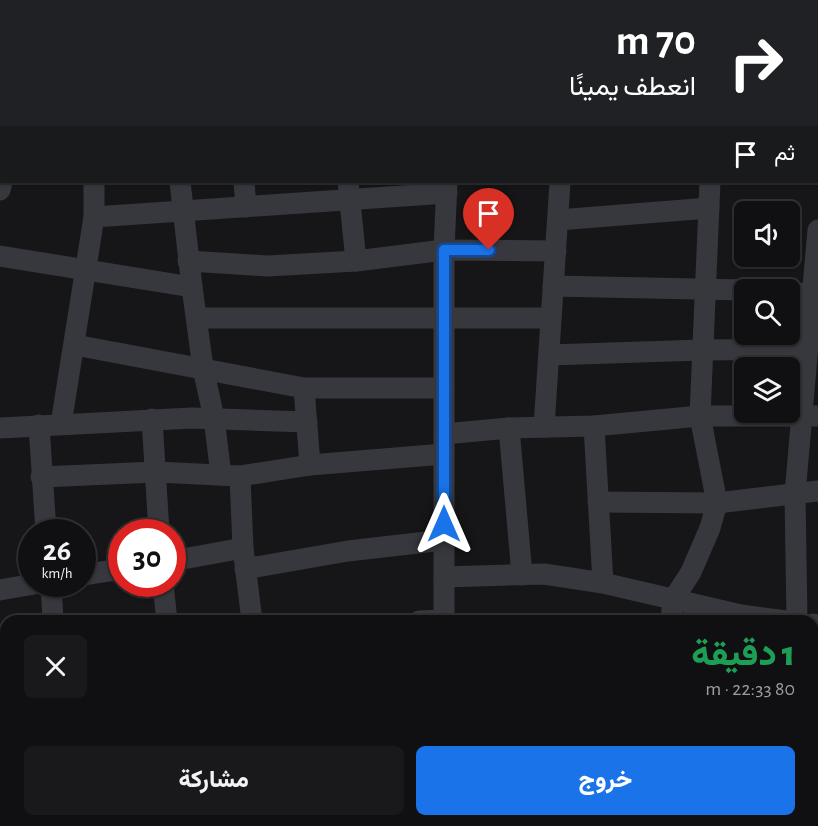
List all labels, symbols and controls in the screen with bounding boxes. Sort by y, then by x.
text: 70 m [616,20,696,62]
icon: right [717,24,795,102]
text: انعطف يمينًا [569,73,696,100]
icon: arrive [729,138,762,171]
text: ثم [774,142,795,164]
pin [463,188,514,250]
icon: arrive [472,197,505,230]
map controls [734,201,800,423]
button: sound [734,201,800,267]
button: search [734,279,800,345]
button: layers [734,357,800,423]
position arrow [412,492,476,556]
speed limit sign: 30 [108,519,186,597]
text: 26 [43,536,71,566]
text: km/h [42,566,72,581]
button: close [24,635,87,698]
text: 1 دقيقة [691,636,795,672]
text: 80 m · 22:33 [705,679,795,699]
button: مشاركة [24,746,404,815]
button: خروج [416,746,795,815]

